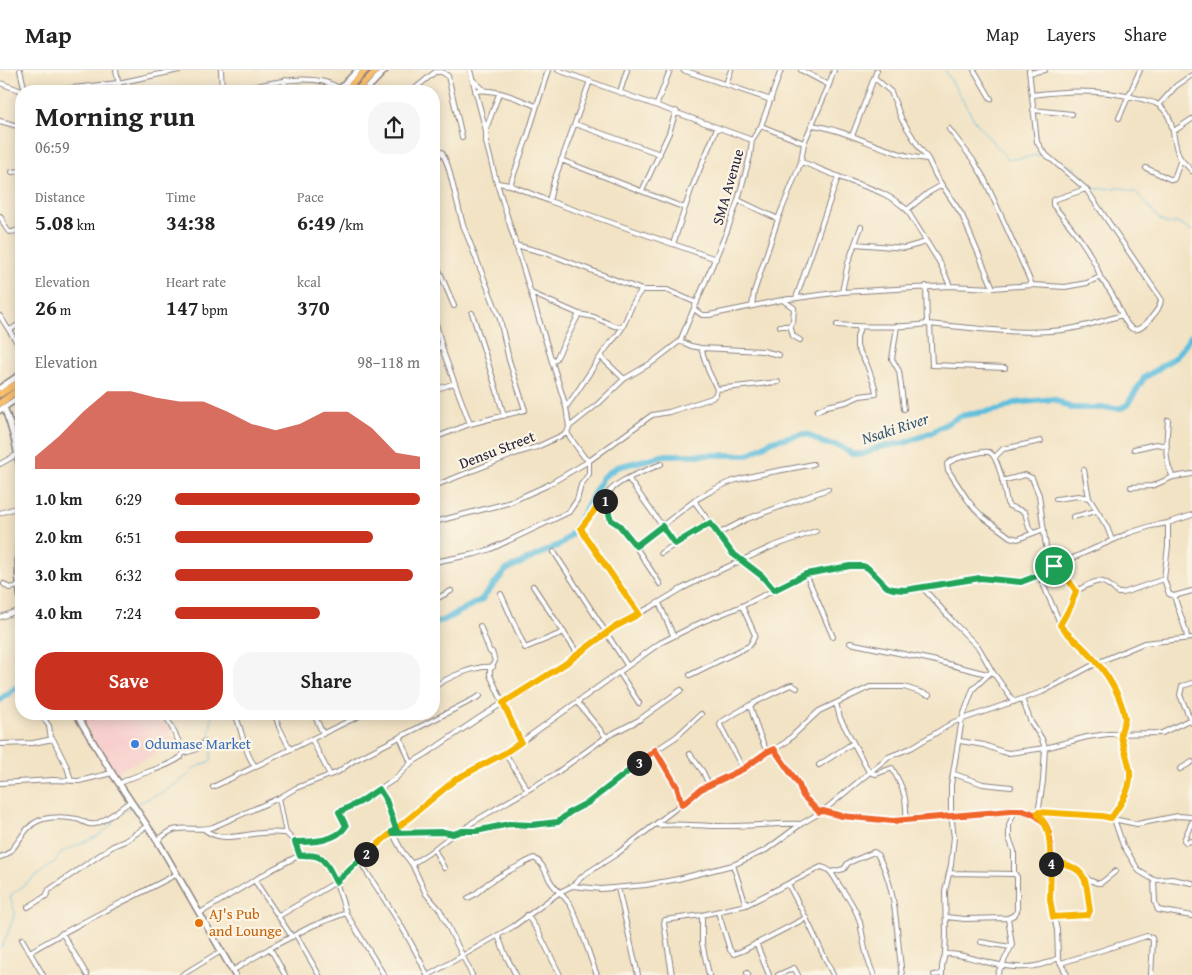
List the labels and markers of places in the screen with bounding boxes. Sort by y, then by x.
pin: 1 [592,488,618,514]
pin [1033,545,1075,587]
place label: Odumase Market [145,733,252,754]
marker: Odumase Market [129,738,141,750]
pin: 3 [626,750,652,776]
pin: 2 [354,842,378,866]
pin: 4 [1038,852,1064,876]
place label: AJ's Pub and Lounge [209,903,282,941]
marker: AJ's Pub and Lounge [193,917,205,929]

